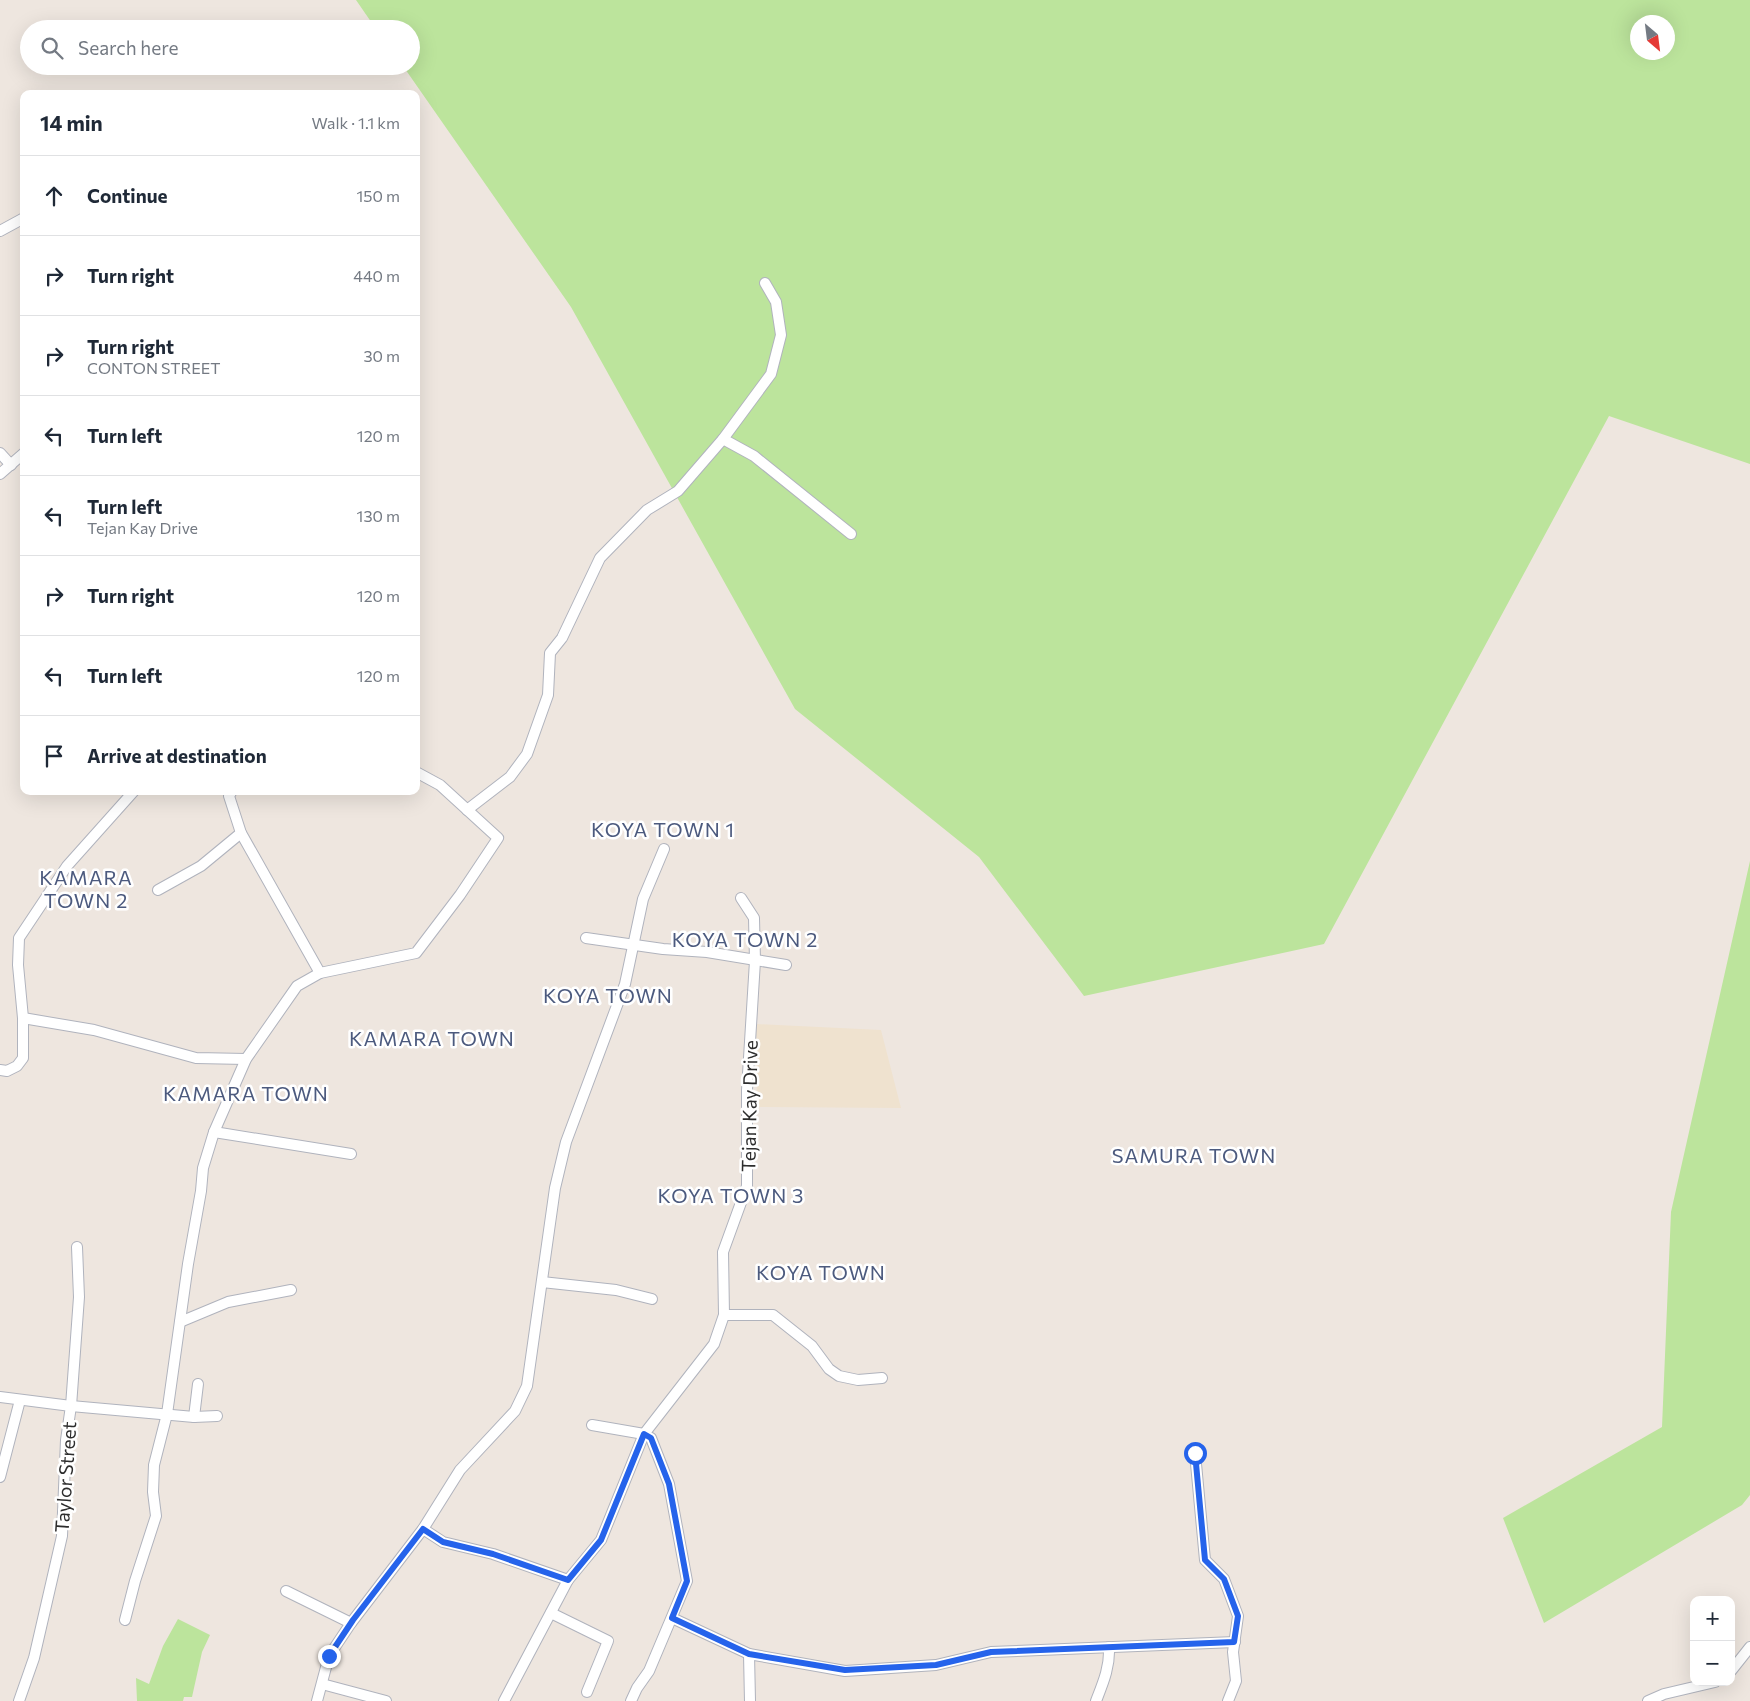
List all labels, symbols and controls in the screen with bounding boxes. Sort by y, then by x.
north arrow [1630,15,1675,60]
search box [20,20,420,75]
icon: search [38,34,66,62]
text: Search here [78,36,178,59]
text: 14 min [40,110,103,135]
text: Walk · 1.1 km [312,113,400,132]
icon: ahead [40,182,68,210]
text: Continue [87,184,167,207]
text: 150 m [357,186,400,205]
icon: right [40,262,68,290]
text: Turn right [87,264,174,287]
text: 440 m [353,266,400,285]
text: Turn right [87,335,174,358]
icon: right [40,342,68,370]
text: 30 m [363,346,400,365]
text: CONTON STREET [87,358,220,377]
icon: left [40,422,68,450]
text: Turn left [87,424,162,447]
text: 120 m [357,426,400,445]
text: Turn left [87,495,162,518]
icon: left [40,502,68,530]
text: 130 m [357,506,400,525]
text: Tejan Kay Drive [87,518,198,537]
icon: right [40,582,68,610]
text: Turn right [87,584,174,607]
text: 120 m [357,586,400,605]
icon: left [40,662,68,690]
text: Turn left [87,664,162,687]
text: 120 m [357,666,400,685]
icon: arrive [40,742,68,770]
text: Arrive at destination [87,744,267,767]
district label: KOYA TOWN 1 [591,817,735,841]
district label: KAMARA TOWN 2 [39,865,133,912]
district label: KOYA TOWN 2 [672,927,818,951]
district label: KOYA TOWN [543,983,673,1007]
district label: KAMARA TOWN [349,1026,515,1050]
street label: Tejan Kay Drive [736,1040,762,1172]
district label: KAMARA TOWN [163,1081,329,1105]
district label: SAMURA TOWN [1112,1143,1276,1167]
district label: KOYA TOWN 3 [657,1183,805,1207]
district label: KOYA TOWN [756,1260,886,1284]
street label: Taylor Street [50,1421,80,1533]
route start [1184,1442,1207,1465]
map controls [1690,1596,1735,1686]
button: + [1690,1596,1735,1641]
button: − [1690,1641,1735,1686]
route end [318,1645,341,1668]

